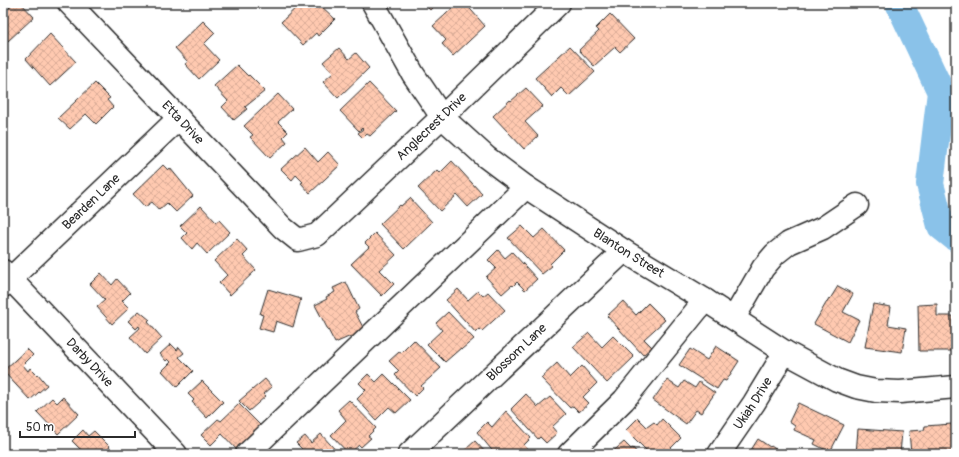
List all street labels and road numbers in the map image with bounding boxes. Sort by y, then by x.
street label: Anglecrest Drive [393,89,470,164]
street label: Etta Drive [158,97,208,148]
street label: Bearden Lane [59,170,124,233]
street label: Blanton Street [590,225,668,282]
street label: Blossom Lane [483,320,550,385]
street label: Darby Drive [63,335,117,391]
street label: Ukiah Drive [730,374,776,433]

